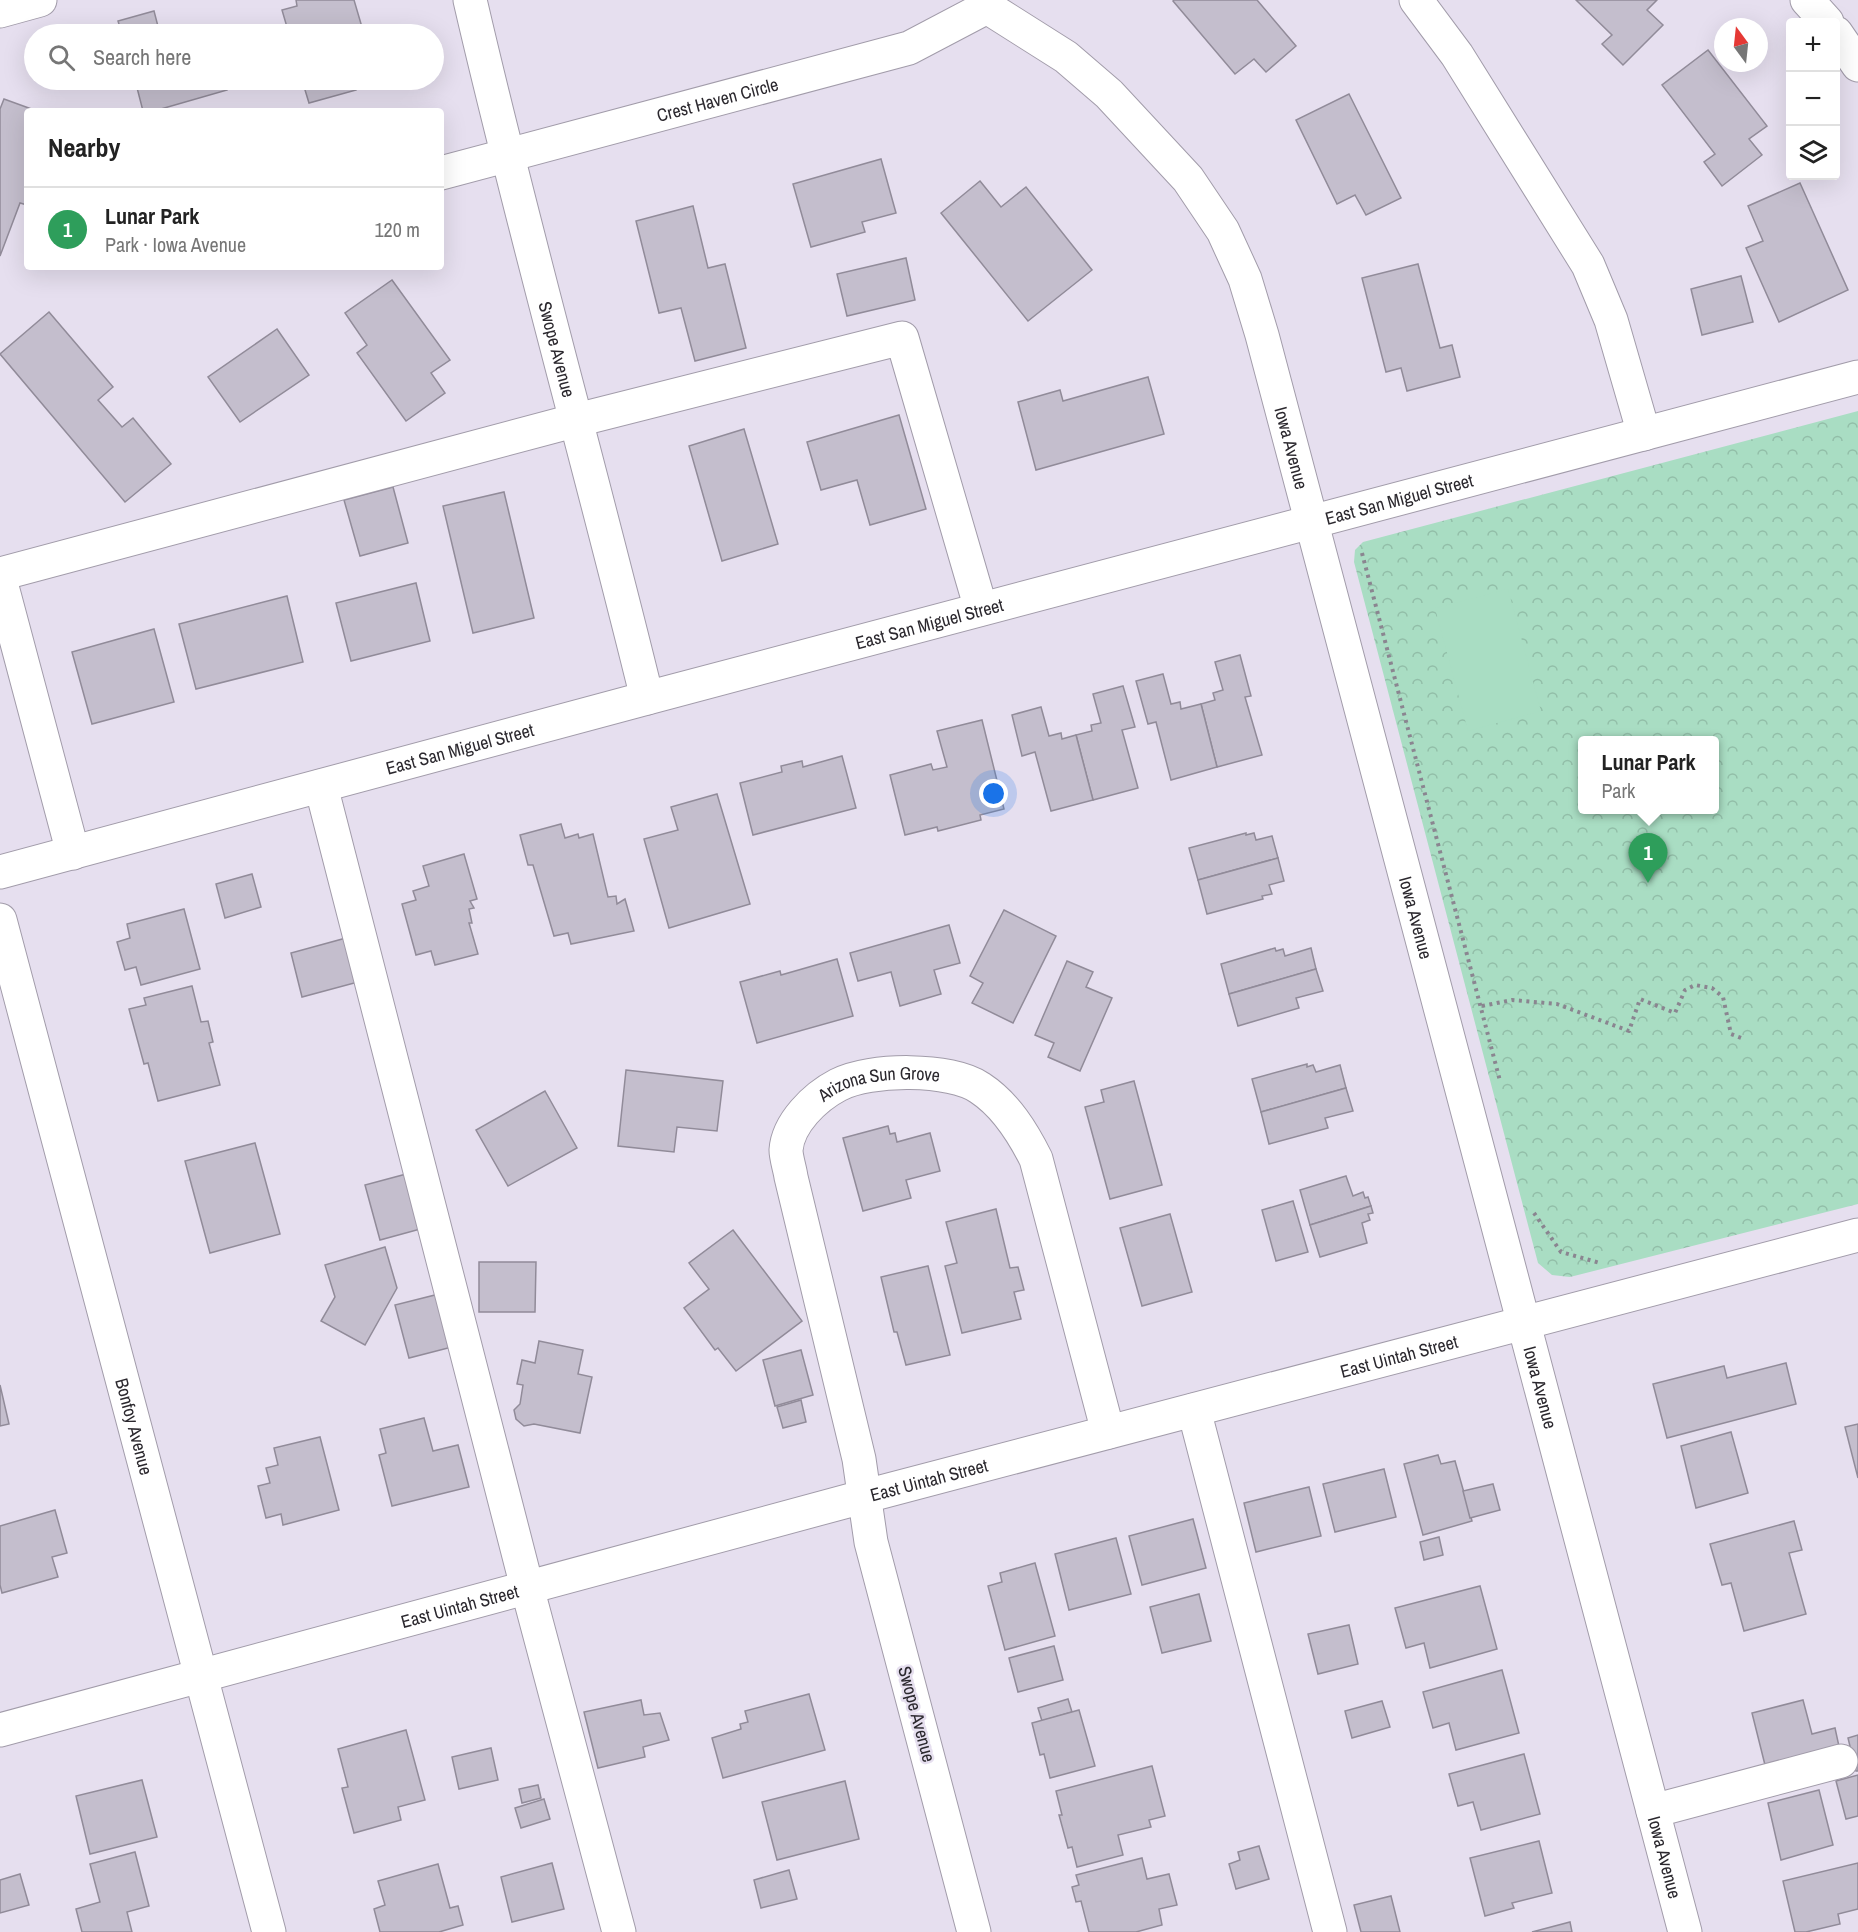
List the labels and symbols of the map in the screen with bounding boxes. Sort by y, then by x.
north arrow [1714,18,1768,72]
street label: Crest Haven Circle [654,71,781,127]
street label: Swope Avenue [533,299,582,400]
street label: Iowa Avenue [1269,404,1315,492]
street label: East San Miguel Street [1322,467,1476,530]
street label: East San Miguel Street [853,592,1006,655]
street label: East San Miguel Street [383,717,536,780]
your location [979,779,1008,808]
pin: 1 [1628,834,1668,883]
street label: Iowa Avenue [1393,874,1439,962]
street label: Arizona Sun Grove [811,1060,942,1108]
street label: East Uintah Street [1337,1328,1460,1383]
street label: Iowa Avenue [1518,1343,1564,1431]
street label: Bonfoy Avenue [110,1375,159,1478]
street label: East Uintah Street [867,1452,990,1507]
street label: East Uintah Street [398,1578,521,1634]
street label: Swope Avenue [892,1663,942,1765]
street label: Iowa Avenue [1642,1813,1688,1901]

